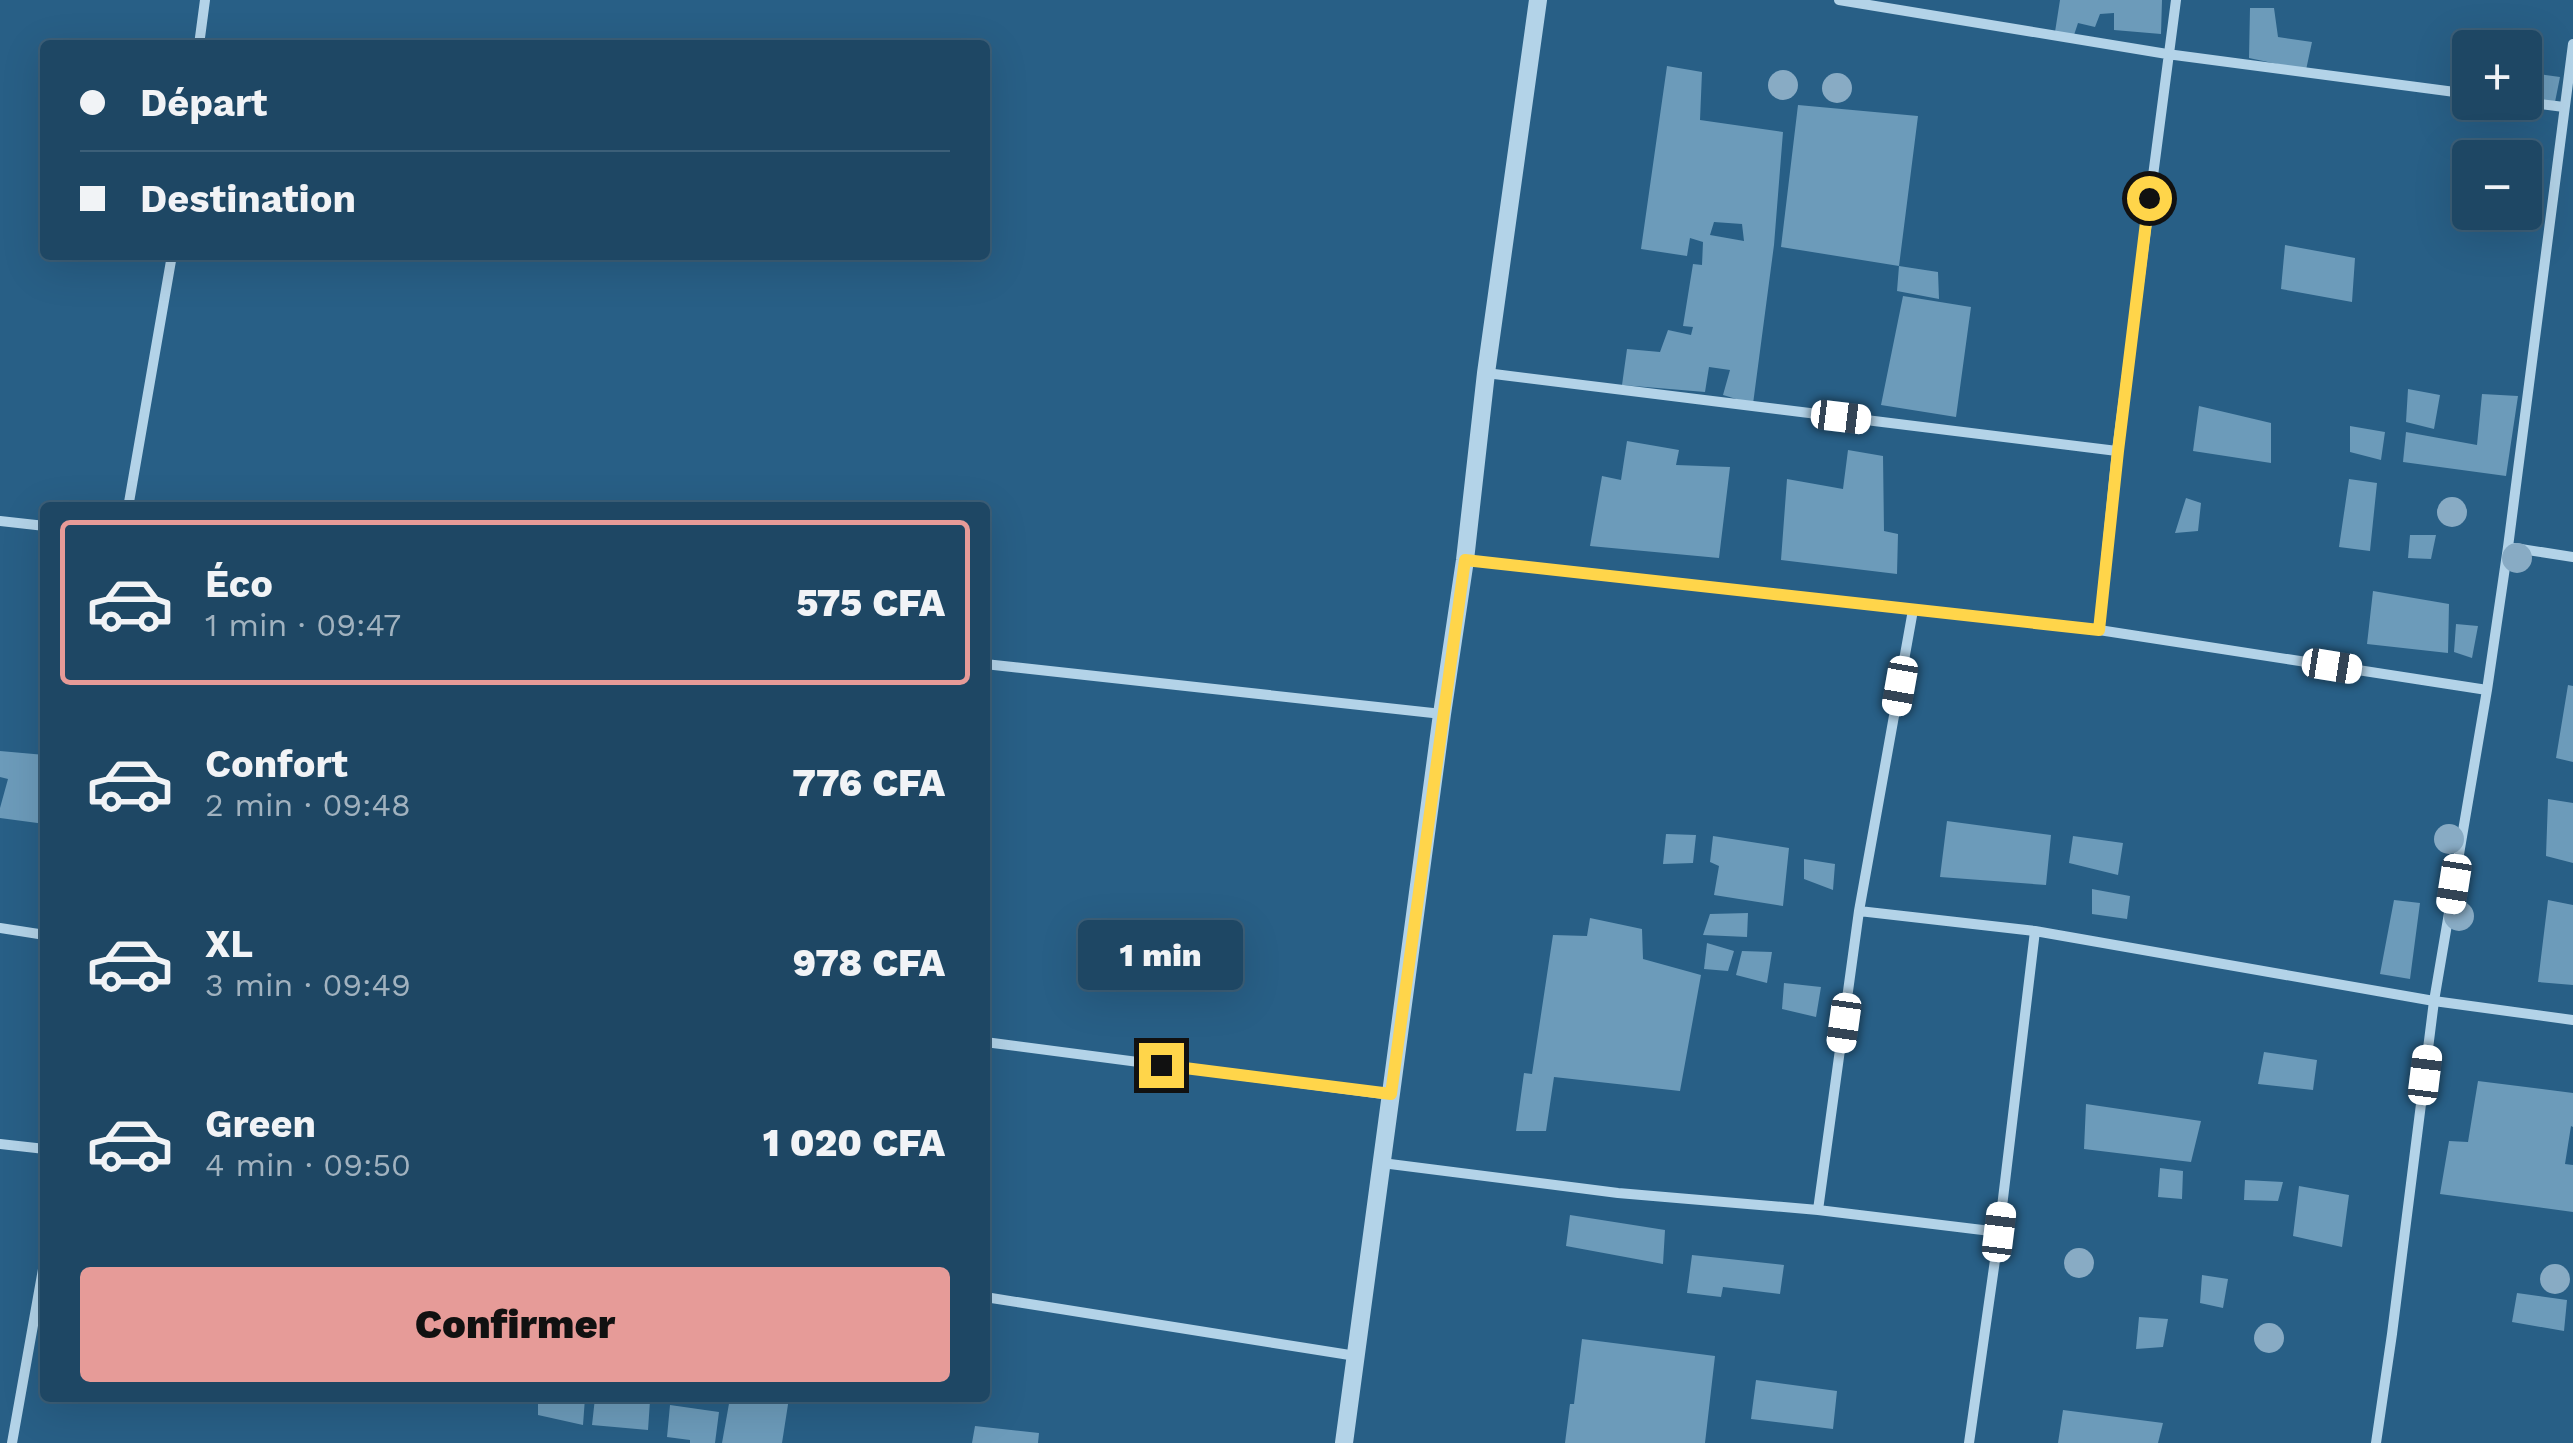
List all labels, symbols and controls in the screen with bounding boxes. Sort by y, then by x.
map controls [2452,30,2542,230]
button: + [2452,30,2542,120]
text: Départ [140,81,267,125]
button: − [2452,140,2542,230]
route start [2127,176,2172,221]
text: Destination [140,177,356,221]
car [1809,398,1873,436]
icon: car [85,558,175,648]
text: Éco [205,562,273,606]
text: 575 CFA [796,581,945,625]
text: 1 min · 09:47 [205,606,401,644]
car [2300,646,2364,686]
car [1880,654,1920,718]
icon: car [85,738,175,828]
text: Confort [205,742,348,786]
text: 776 CFA [792,761,945,805]
text: 2 min · 09:48 [205,786,411,824]
car [2434,852,2474,916]
icon: car [85,918,175,1008]
callout: 1 min [1078,920,1244,990]
text: XL [205,922,253,966]
text: 1 min [1119,936,1202,974]
text: 978 CFA [793,941,945,985]
text: 3 min · 09:49 [205,966,411,1004]
car [1825,991,1863,1055]
route end [1139,1043,1184,1088]
car [2406,1043,2444,1107]
icon: car [85,1098,175,1188]
text: Green [205,1102,316,1146]
text: 1 020 CFA [763,1121,945,1165]
text: 4 min · 09:50 [205,1146,411,1184]
car [1980,1200,2018,1264]
button: Confirmer [80,1267,950,1382]

